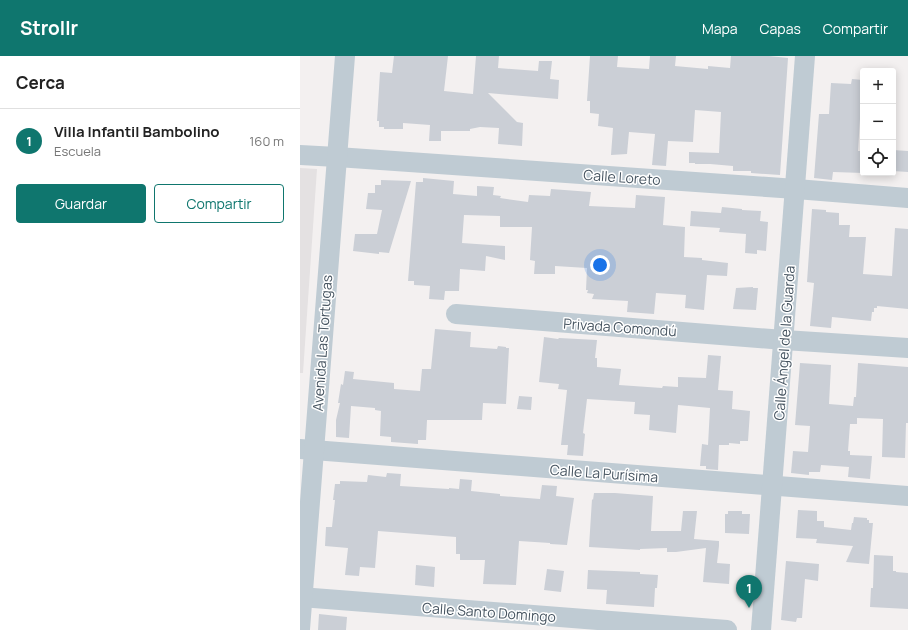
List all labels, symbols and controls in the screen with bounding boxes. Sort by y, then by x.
text: Strollr [20,15,78,41]
text: Mapa [702,19,738,38]
text: Capas [760,19,801,38]
text: Compartir [823,19,888,38]
map controls [860,68,896,176]
button: + [860,68,896,104]
text: Cerca [16,71,65,94]
button: − [860,104,896,140]
text: Villa Infantil Bambolino [54,121,220,142]
text: 1 [26,132,32,150]
text: 160 m [249,132,284,150]
button: locate [860,140,896,176]
text: Escuela [54,142,101,160]
street label: Calle Loreto [583,165,661,189]
button: Guardar [16,184,146,223]
button: Compartir [154,184,284,223]
your location [590,255,610,275]
street label: Calle Ángel de la Guarda [769,265,799,421]
street label: Avenida Las Tortugas [308,274,336,412]
street label: Privada Comondú [563,314,677,340]
street label: Calle La Purísima [549,460,659,486]
pin: 1 [736,575,762,608]
street label: Calle Santo Domingo [421,598,557,626]

